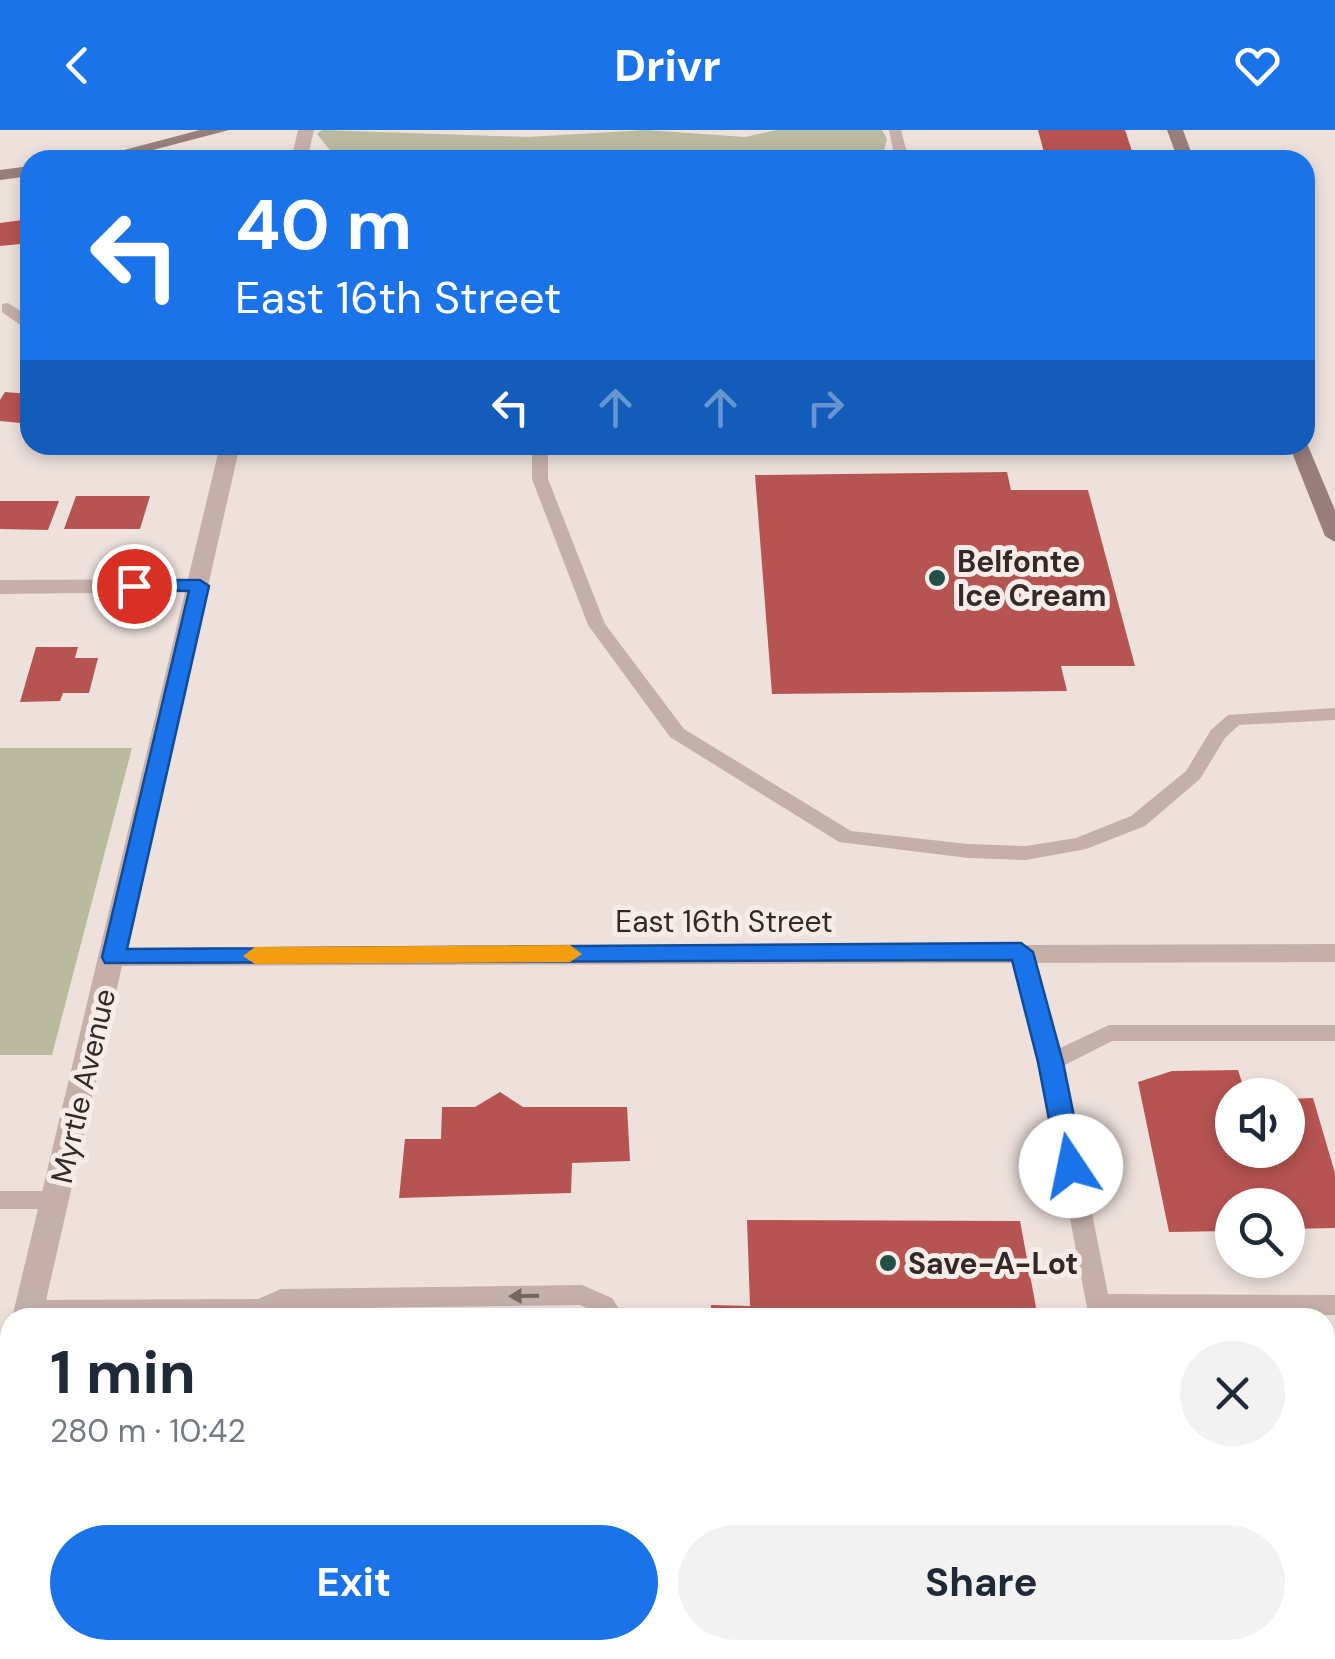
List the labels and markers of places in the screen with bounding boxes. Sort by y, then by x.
place label: Belfonte Ice Cream [957,542,1107,615]
pin [92,544,177,629]
marker: Belfonte Ice Cream [926,567,948,589]
place label: Save-A-Lot [908,1244,1078,1283]
marker: Save-A-Lot [877,1252,899,1274]

